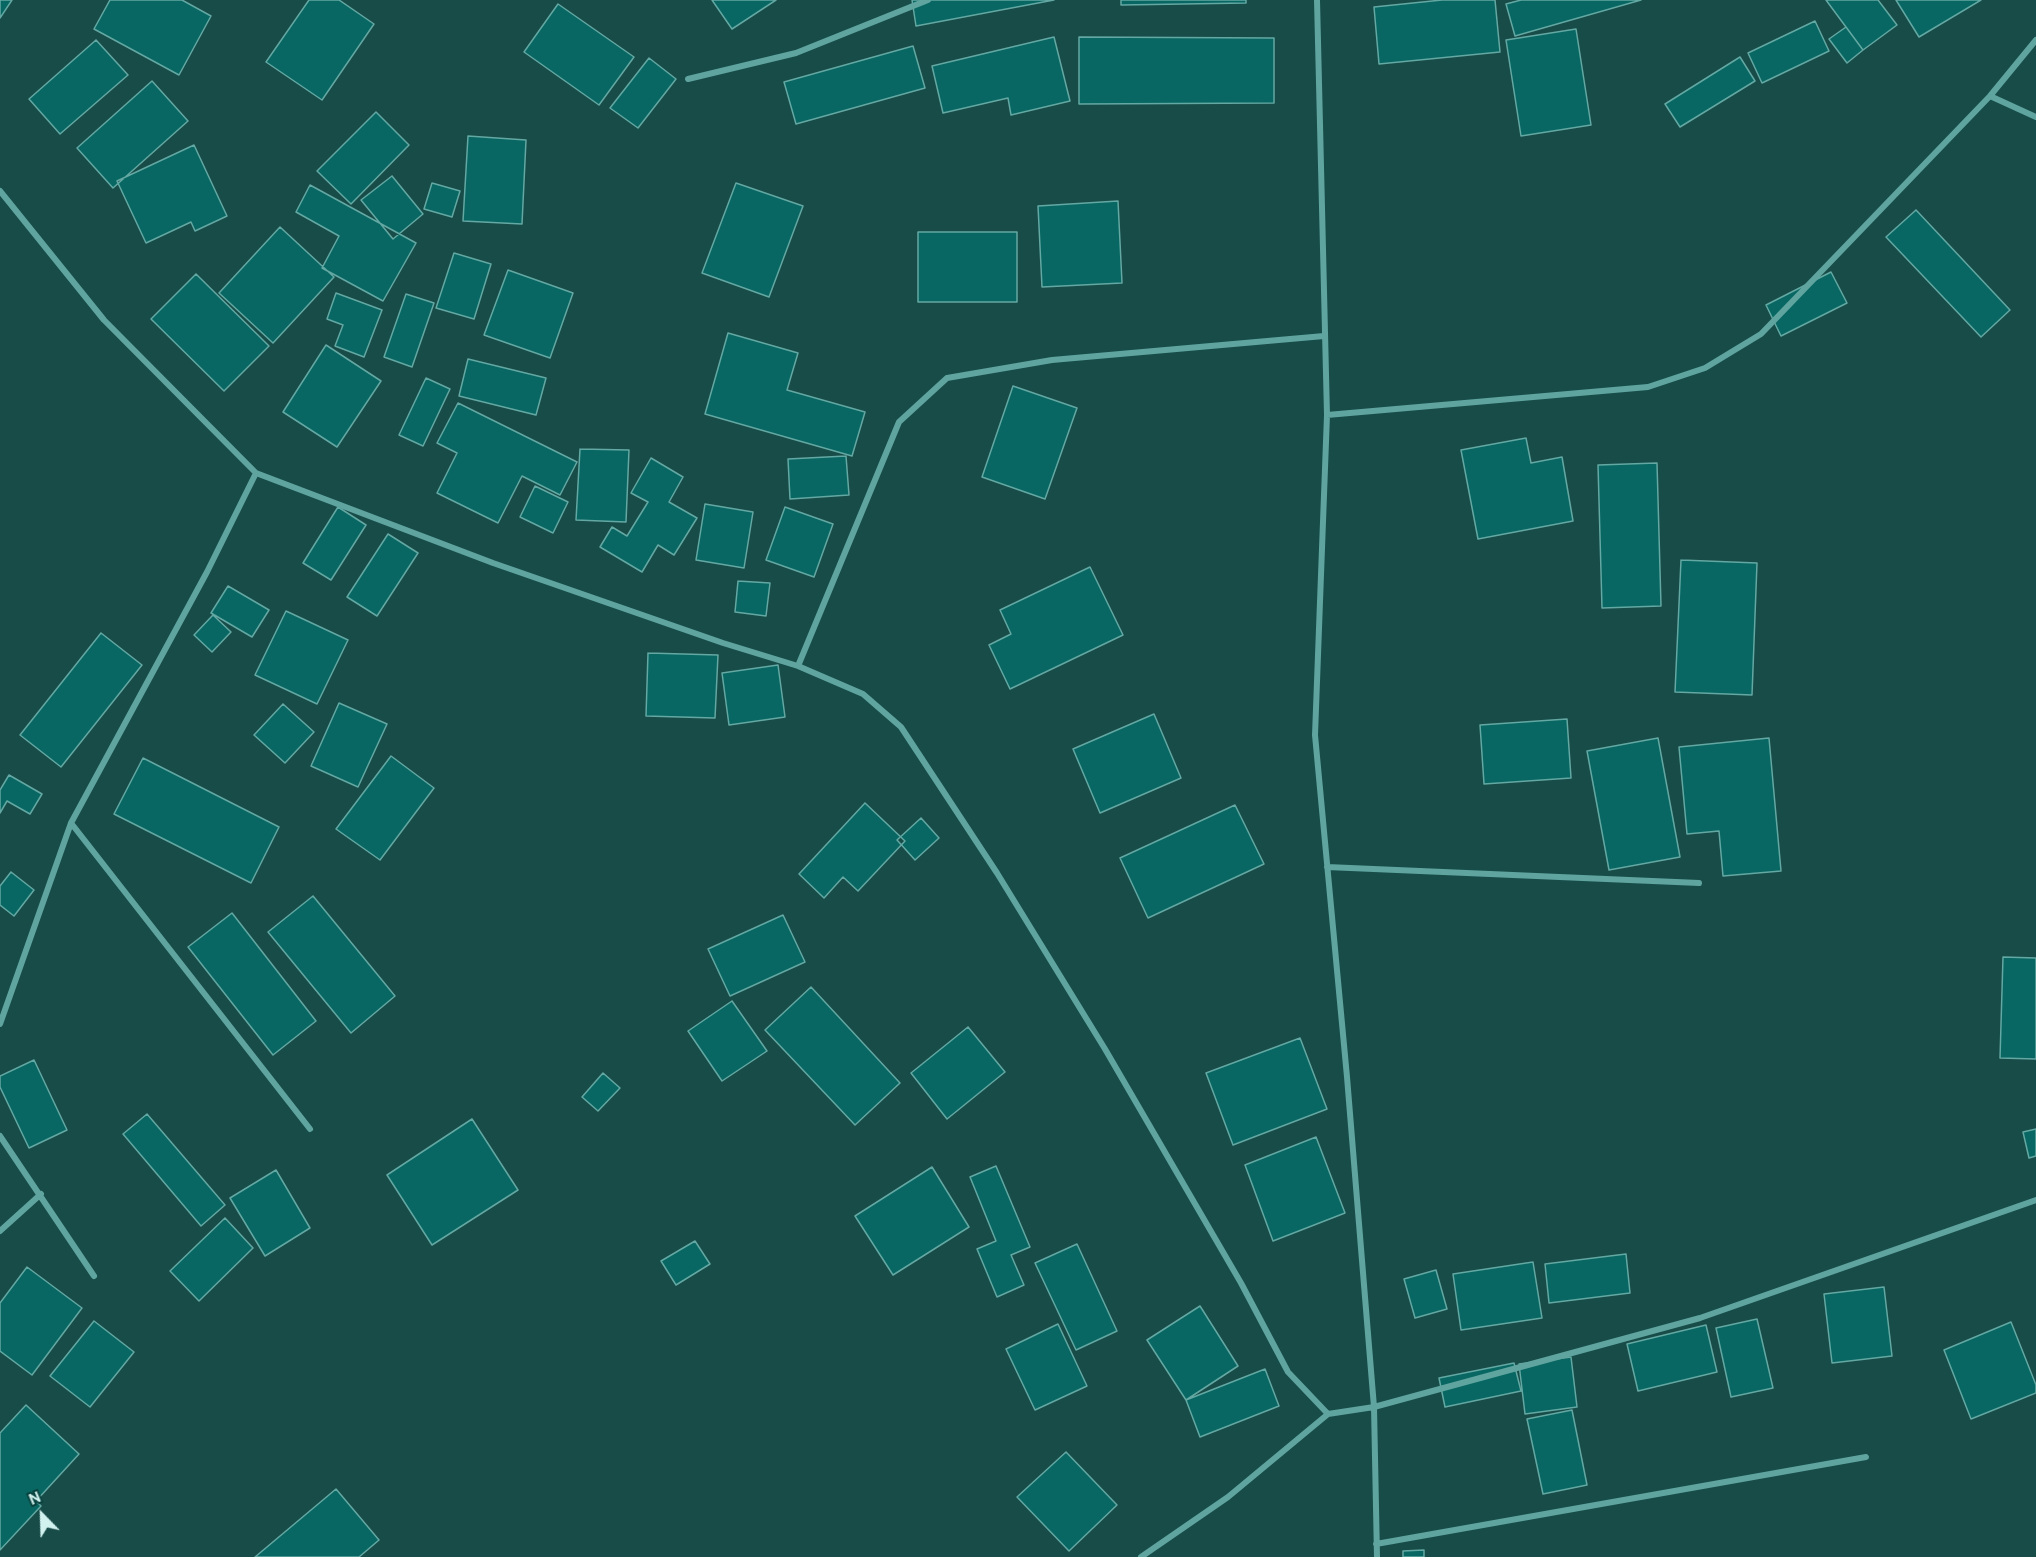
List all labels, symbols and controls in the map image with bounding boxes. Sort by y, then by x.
north arrow [12,1485,72,1545]
text: N [26,1487,44,1509]

